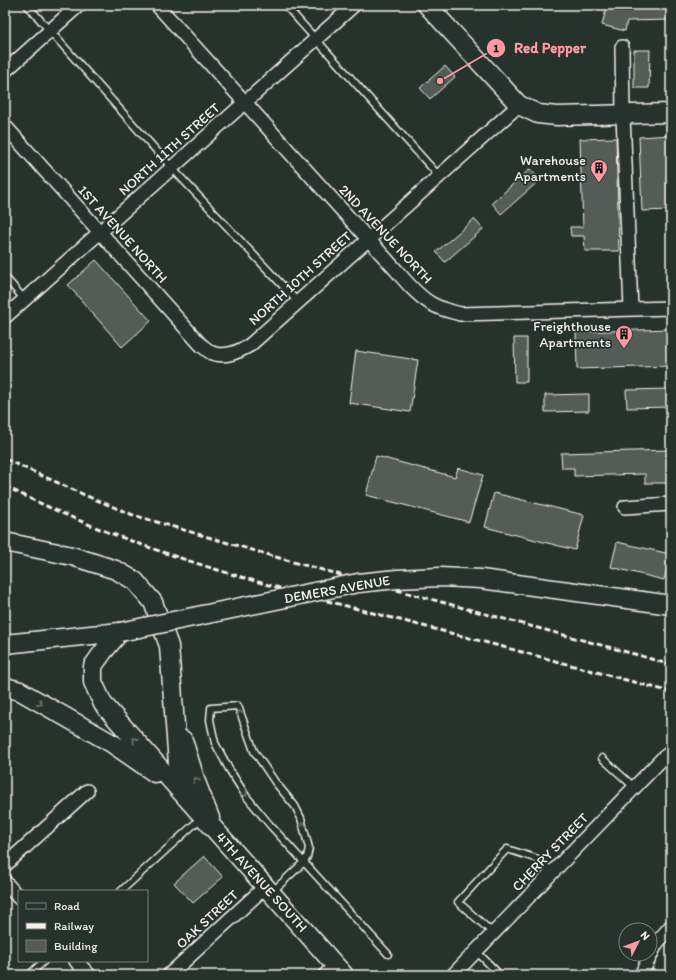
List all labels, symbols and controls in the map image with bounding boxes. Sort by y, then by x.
callout: Red Pepper [486,34,593,61]
text: Red Pepper [514,39,587,58]
text: 1 [493,41,499,55]
street label: NORTH 11TH STREET [115,99,224,199]
place label: Warehouse Apartments [514,152,586,185]
building icon: Warehouse Apartments [589,158,609,183]
street label: 2ND AVENUE NORTH [335,181,436,287]
street label: 1ST AVENUE NORTH [74,182,171,287]
street label: NORTH 10TH STREET [245,228,355,329]
place label: Freighthouse Apartments [533,318,611,351]
building icon: Freighthouse Apartments [614,324,634,349]
street label: DEMERS AVENUE [283,572,392,607]
one-way arrow [36,698,43,705]
one-way arrow [236,710,245,717]
one-way arrow [132,737,140,745]
one-way arrow [192,777,200,784]
one-way arrow [240,790,247,797]
street label: CHERRY STREET [509,809,592,895]
one-way arrow [299,822,308,829]
street label: 4TH AVENUE SOUTH [212,829,311,936]
street label: OAK STREET [173,886,242,952]
legend [18,890,148,962]
text: Road [54,899,80,913]
text: Railway [54,919,94,933]
north arrow [618,922,658,962]
text: N [638,929,652,943]
text: Building [54,939,98,953]

